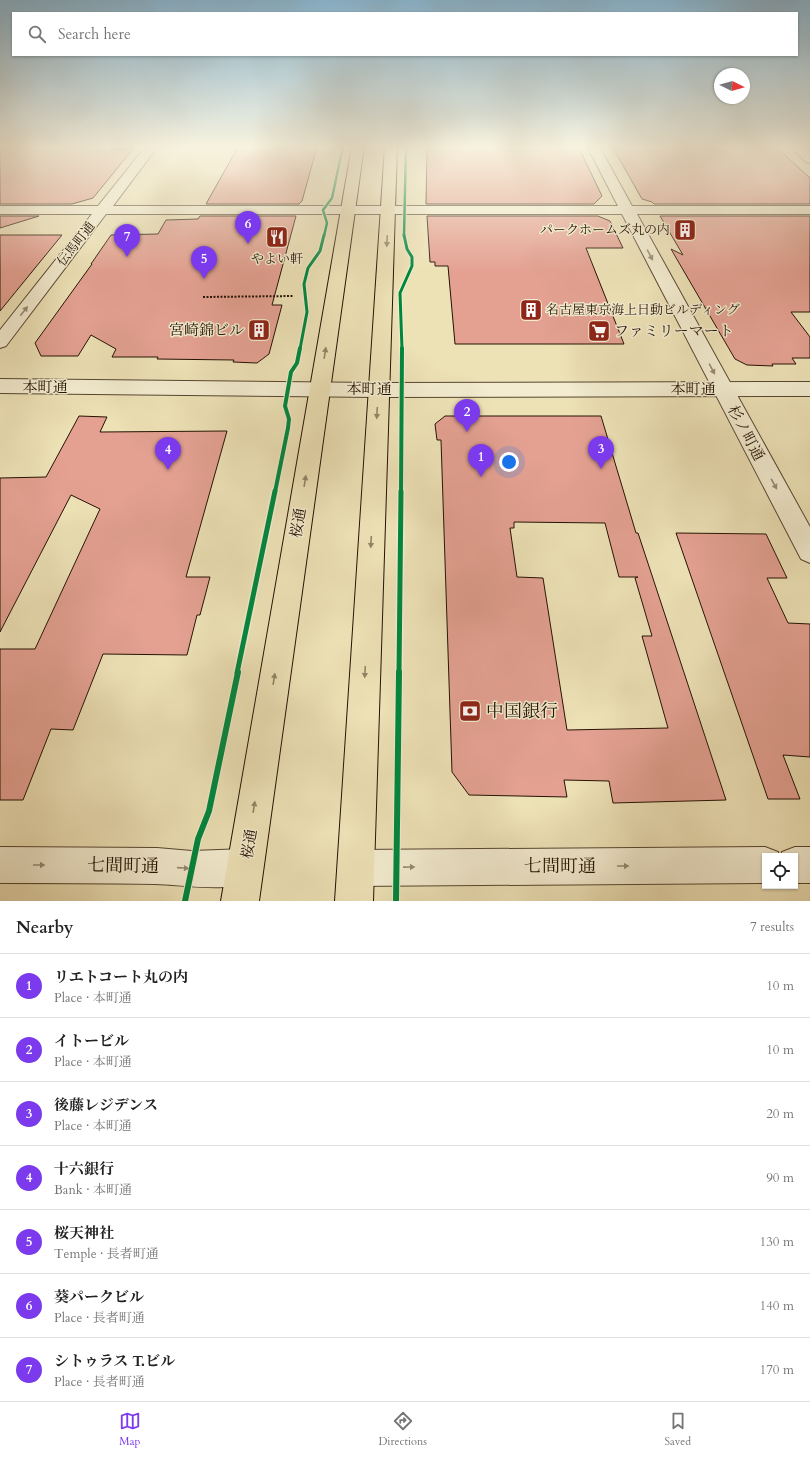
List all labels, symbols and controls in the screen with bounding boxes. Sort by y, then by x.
search box [12,12,798,56]
icon: search [26,23,48,45]
text: Search here [58,24,131,44]
north arrow [714,68,750,104]
pin: 6 [235,211,261,244]
building icon: パークホームズ丸の内 [672,217,698,243]
street label: 伝馬町通 [53,218,99,270]
place label: パークホームズ丸の内 [540,221,670,239]
pin: 7 [114,224,140,257]
restaurant icon: やよい軒 [264,224,290,250]
one-way arrow [383,235,390,247]
pin: 5 [191,246,217,279]
one-way arrow [647,249,654,261]
place label: やよい軒 [251,250,303,268]
building icon: 名古屋東京海上日動ビルディング [518,297,544,323]
place label: 名古屋東京海上日動ビルディング [546,301,740,319]
one-way arrow [20,305,28,316]
building icon: 宮崎錦ビル [246,317,272,343]
supermarket icon: ファミリーマート [586,318,612,344]
place label: 宮崎錦ビル [169,320,244,340]
place label: ファミリーマート [614,321,734,341]
one-way arrow [322,347,328,359]
one-way arrow [708,364,715,375]
street label: 本町通 [22,377,68,397]
street label: 本町通 [346,379,392,399]
street label: 本町通 [670,379,716,399]
pin: 2 [454,399,480,432]
street label: 杉ノ町通 [723,402,769,464]
one-way arrow [374,407,381,419]
pin: 3 [588,436,614,469]
pin: 4 [155,437,181,470]
pin: 1 [468,444,494,477]
your location [499,452,519,472]
one-way arrow [302,475,308,487]
one-way arrow [770,478,777,490]
street label: 桜通 [286,507,310,539]
one-way arrow [368,536,374,549]
one-way arrow [362,666,368,679]
one-way arrow [271,673,277,685]
bank icon: 中国銀行 [457,698,483,724]
place label: 中国銀行 [486,699,558,724]
one-way arrow [251,801,257,813]
street label: 桜通 [237,828,261,860]
street label: 七間町通 [87,853,159,879]
map controls [762,853,798,889]
button: locate [762,853,798,889]
street label: 七間町通 [524,854,596,879]
one-way arrow [33,862,46,868]
one-way arrow [617,863,630,869]
one-way arrow [177,864,189,871]
one-way arrow [403,864,416,870]
text: Nearby [16,916,73,939]
text: 7 results [750,918,794,936]
text: リエトコート丸の内 [54,967,188,987]
text: 1 [26,977,32,995]
text: 10 m [766,977,794,995]
text: Place · 本町通 [54,989,132,1007]
text: イトービル [54,1031,129,1051]
text: 2 [26,1041,32,1059]
text: 10 m [766,1041,794,1059]
text: Place · 本町通 [54,1053,132,1071]
text: 後藤レジデンス [54,1095,158,1115]
text: 3 [26,1105,32,1123]
text: 20 m [766,1105,794,1123]
text: Place · 本町通 [54,1117,132,1135]
text: 十六銀行 [54,1159,114,1179]
text: 4 [26,1169,32,1187]
text: 90 m [766,1169,794,1187]
text: Bank · 本町通 [54,1181,132,1199]
text: 桜天神社 [54,1223,114,1243]
text: 5 [26,1233,32,1251]
text: 130 m [760,1233,794,1251]
text: Temple · 長者町通 [54,1245,159,1263]
text: 葵パークビル [54,1287,144,1307]
text: 6 [26,1297,32,1315]
text: 140 m [760,1297,794,1315]
text: Place · 長者町通 [54,1309,145,1327]
text: シトゥラス T.ビル [54,1351,175,1371]
text: 7 [26,1361,32,1379]
text: 170 m [760,1361,794,1379]
text: Place · 長者町通 [54,1373,145,1391]
tab: Map [119,1410,141,1449]
tab: Directions [378,1410,427,1449]
tab: Saved [665,1410,691,1449]

